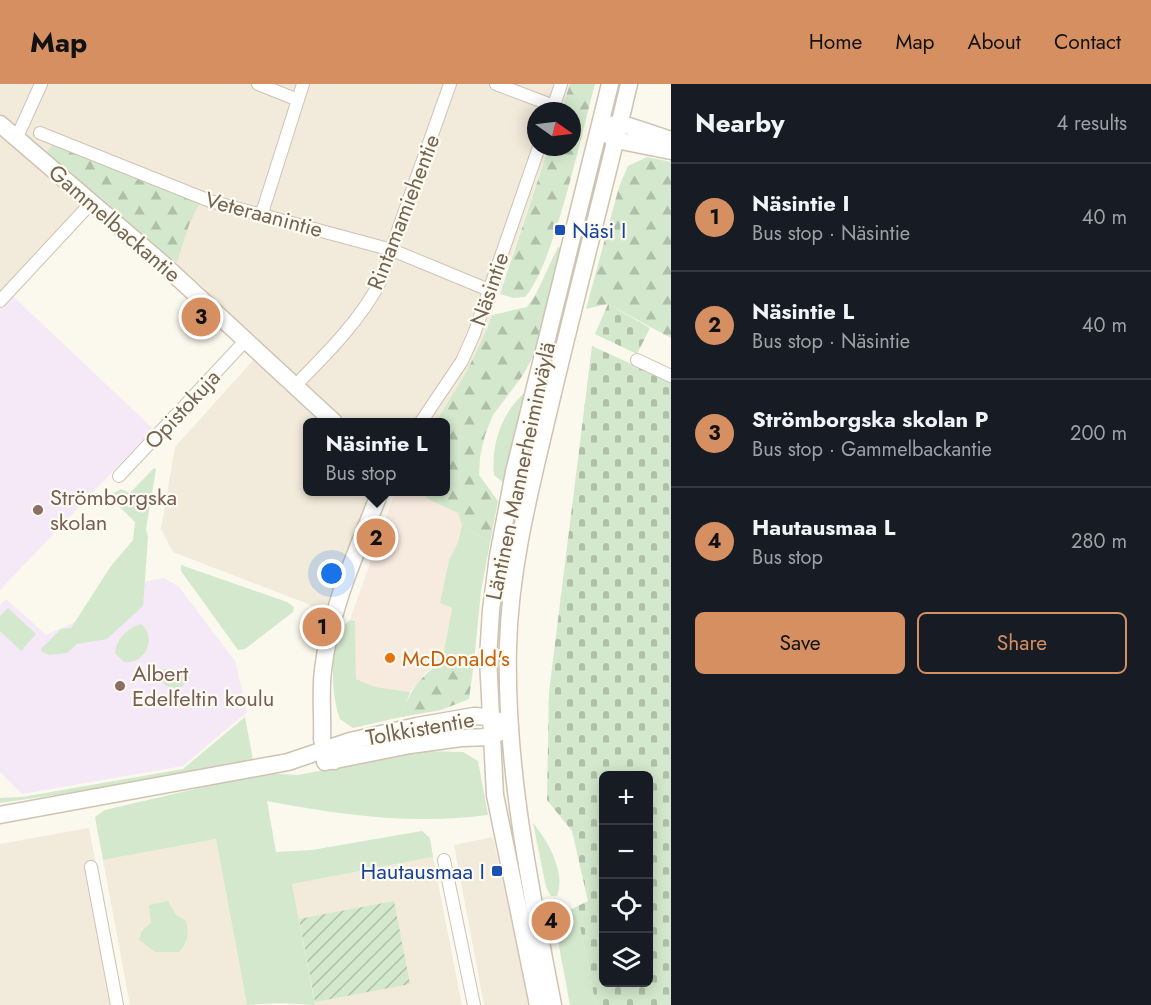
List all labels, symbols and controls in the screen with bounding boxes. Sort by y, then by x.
text: Map [30,22,87,63]
text: Home [809,27,862,57]
text: Map [895,27,935,57]
text: About [968,27,1021,57]
text: Contact [1054,27,1121,57]
north arrow [527,102,581,156]
text: Nearby [695,104,784,142]
text: 4 results [1056,109,1127,138]
street label: Rintamamiehentie [359,130,447,294]
street label: Gammelbackantie [42,156,188,290]
street label: Veteraanintie [202,183,326,245]
text: Näsintie I [752,187,850,219]
text: 1 [709,203,720,232]
text: 40 m [1082,203,1127,232]
place label: Näsi I [572,214,626,246]
text: Bus stop · Näsintie [752,219,910,248]
marker: Näsi I [553,223,567,237]
street label: Näsintie [461,248,517,330]
pin: 3 [182,294,220,340]
text: Näsintie L [752,295,854,327]
text: 2 [708,311,721,340]
text: 40 m [1082,311,1127,340]
text: Bus stop · Näsintie [752,327,910,356]
street label: Läntinen Mannerheiminväylä [477,339,563,603]
street label: Opistokuja [137,362,227,456]
text: Strömborgska skolan P [752,403,988,435]
popup [303,418,450,496]
text: 3 [708,419,721,448]
text: 200 m [1070,419,1127,448]
text: Näsintie L [325,427,428,459]
text: Bus stop · Gammelbackantie [752,435,992,464]
text: Bus stop [325,459,396,488]
place label: Strömborgska skolan [50,481,177,538]
marker: Strömborgska skolan [31,503,45,517]
text: Hautausmaa L [752,511,895,543]
pin: 2 [356,516,395,560]
text: 4 [708,527,721,556]
text: 280 m [1071,527,1127,556]
text: Bus stop [752,543,823,572]
your location [317,559,346,588]
pin: 1 [302,604,342,650]
button: Save [695,612,905,674]
button: Share [917,612,1127,674]
place label: McDonald's [402,642,510,674]
marker: McDonald's [383,651,397,665]
place label: Albert Edelfeltin koulu [132,657,274,714]
marker: Albert Edelfeltin koulu [113,679,127,693]
street label: Tolkkistentie [363,703,477,753]
map controls [599,771,653,987]
button: + [599,771,653,825]
button: − [599,825,653,879]
place label: Hautausmaa I [361,855,485,887]
marker: Hautausmaa I [490,864,504,878]
button: locate [599,879,653,933]
pin: 4 [532,898,570,944]
button: layers [599,933,653,987]

